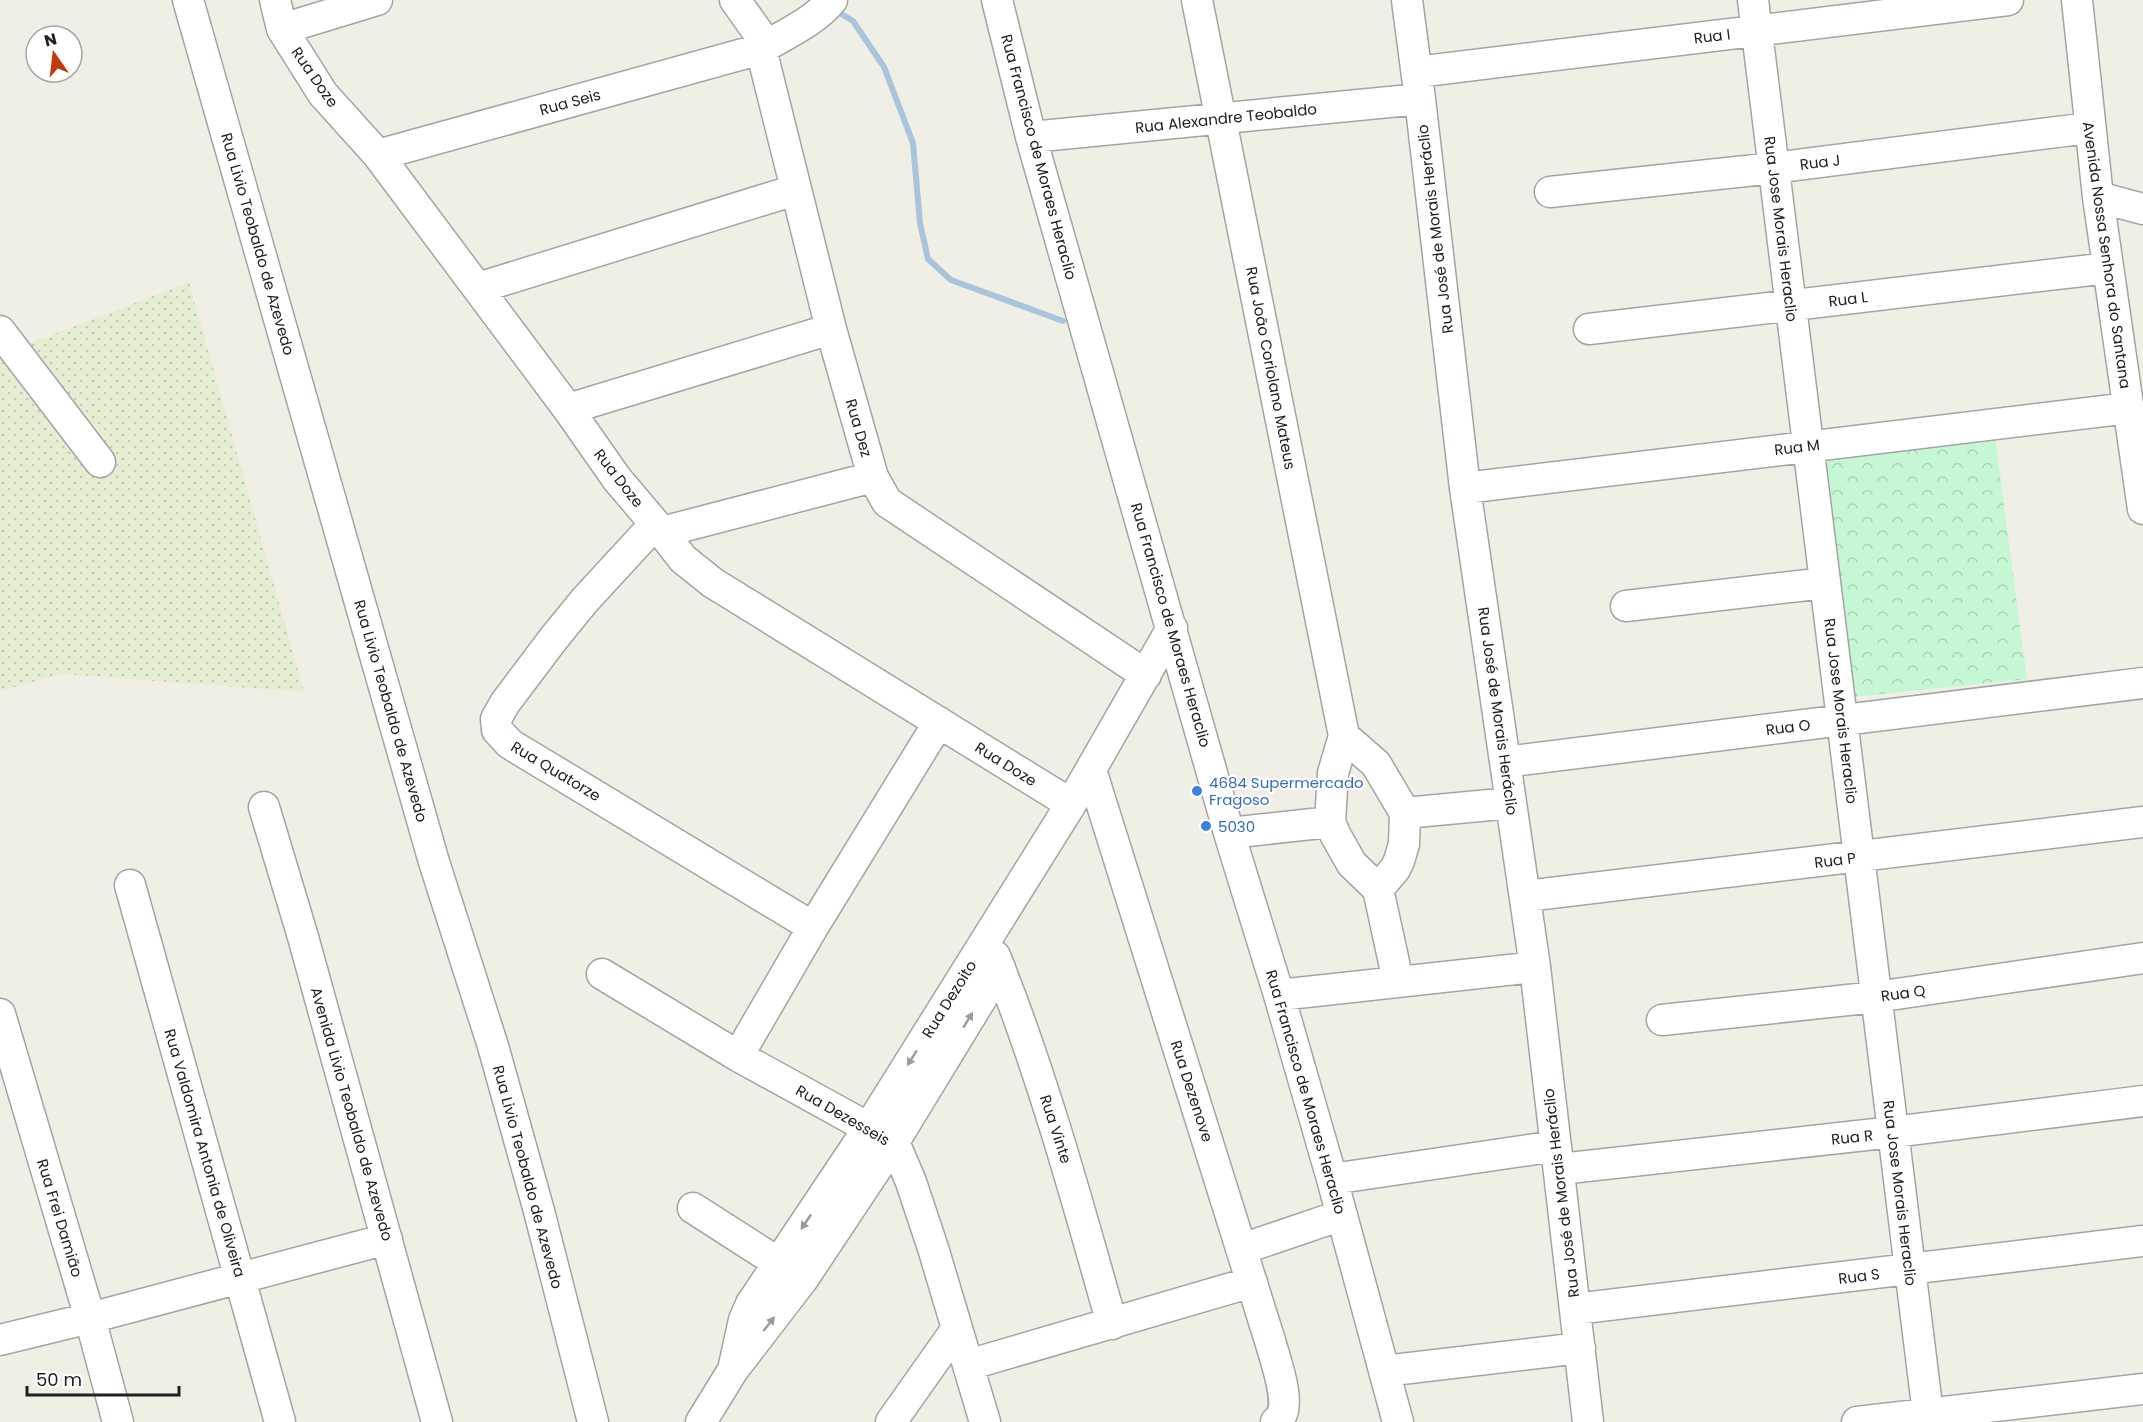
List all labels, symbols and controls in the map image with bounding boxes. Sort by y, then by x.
street label: Rua I [1693,23,1731,49]
north arrow [24,24,84,84]
text: N [42,27,59,53]
street label: Rua Francisco de Moraes Heraclio [996,32,1082,282]
street label: Rua Doze [287,43,343,111]
street label: Rua Seis [537,84,603,120]
street label: Rua Alexandre Teobaldo [1134,98,1318,138]
street label: Avenida Nossa Senhora do Santana [2078,120,2136,390]
street label: Rua José de Morais Heráclio [1412,123,1458,335]
street label: Rua Livio Teobaldo de Azevedo [216,130,300,358]
street label: Rua Jose Morais Heraclio [1759,135,1803,323]
street label: Rua J [1798,149,1842,175]
street label: Rua João Coriolano Mateus [1241,265,1301,472]
street label: Rua L [1827,286,1869,312]
street label: Rua Dez [841,396,877,460]
street label: Rua M [1773,434,1821,460]
street label: Rua Doze [589,444,649,512]
street label: Rua Francisco de Moraes Heraclio [1126,500,1216,750]
street label: Rua Livio Teobaldo de Azevedo [349,597,433,825]
street label: Rua José de Morais Heráclio [1473,605,1523,817]
street label: Rua Jose Morais Heraclio [1819,617,1863,805]
street label: Rua O [1765,714,1812,740]
street label: Rua Quatorze [507,736,605,806]
street label: Rua Doze [971,737,1041,791]
place label: 4684 Supermercado Fragoso [1209,772,1364,810]
marker: 4684 Supermercado Fragoso [1190,784,1204,798]
place label: 5030 [1218,816,1255,837]
marker: 5030 [1199,819,1213,833]
street label: Rua P [1813,847,1857,873]
street label: Rua Dezoito [917,956,981,1042]
street label: Rua Francisco de Moraes Heraclio [1261,967,1351,1217]
street label: Rua Q [1879,979,1927,1007]
street label: Avenida Livio Teobaldo de Azevedo [306,985,398,1243]
one-way arrow [963,1011,973,1028]
street label: Rua Valdomira Antonia de Oliveira [159,1026,251,1280]
street label: Rua Dezenove [1166,1037,1218,1145]
one-way arrow [907,1050,918,1066]
street label: Rua Livio Teobaldo de Azevedo [488,1063,568,1291]
street label: Rua Dezesseis [792,1080,894,1151]
street label: Rua José de Morais Heráclio [1538,1087,1584,1299]
street label: Rua Vinte [1035,1092,1077,1166]
street label: Rua Jose Morais Heraclio [1878,1099,1922,1287]
street label: Rua R [1830,1124,1874,1150]
street label: Rua Frei Damião [32,1156,88,1280]
one-way arrow [801,1214,812,1230]
street label: Rua S [1837,1263,1881,1289]
one-way arrow [763,1316,775,1331]
scale bar [27,1359,178,1397]
text: 50 m [36,1367,82,1392]

